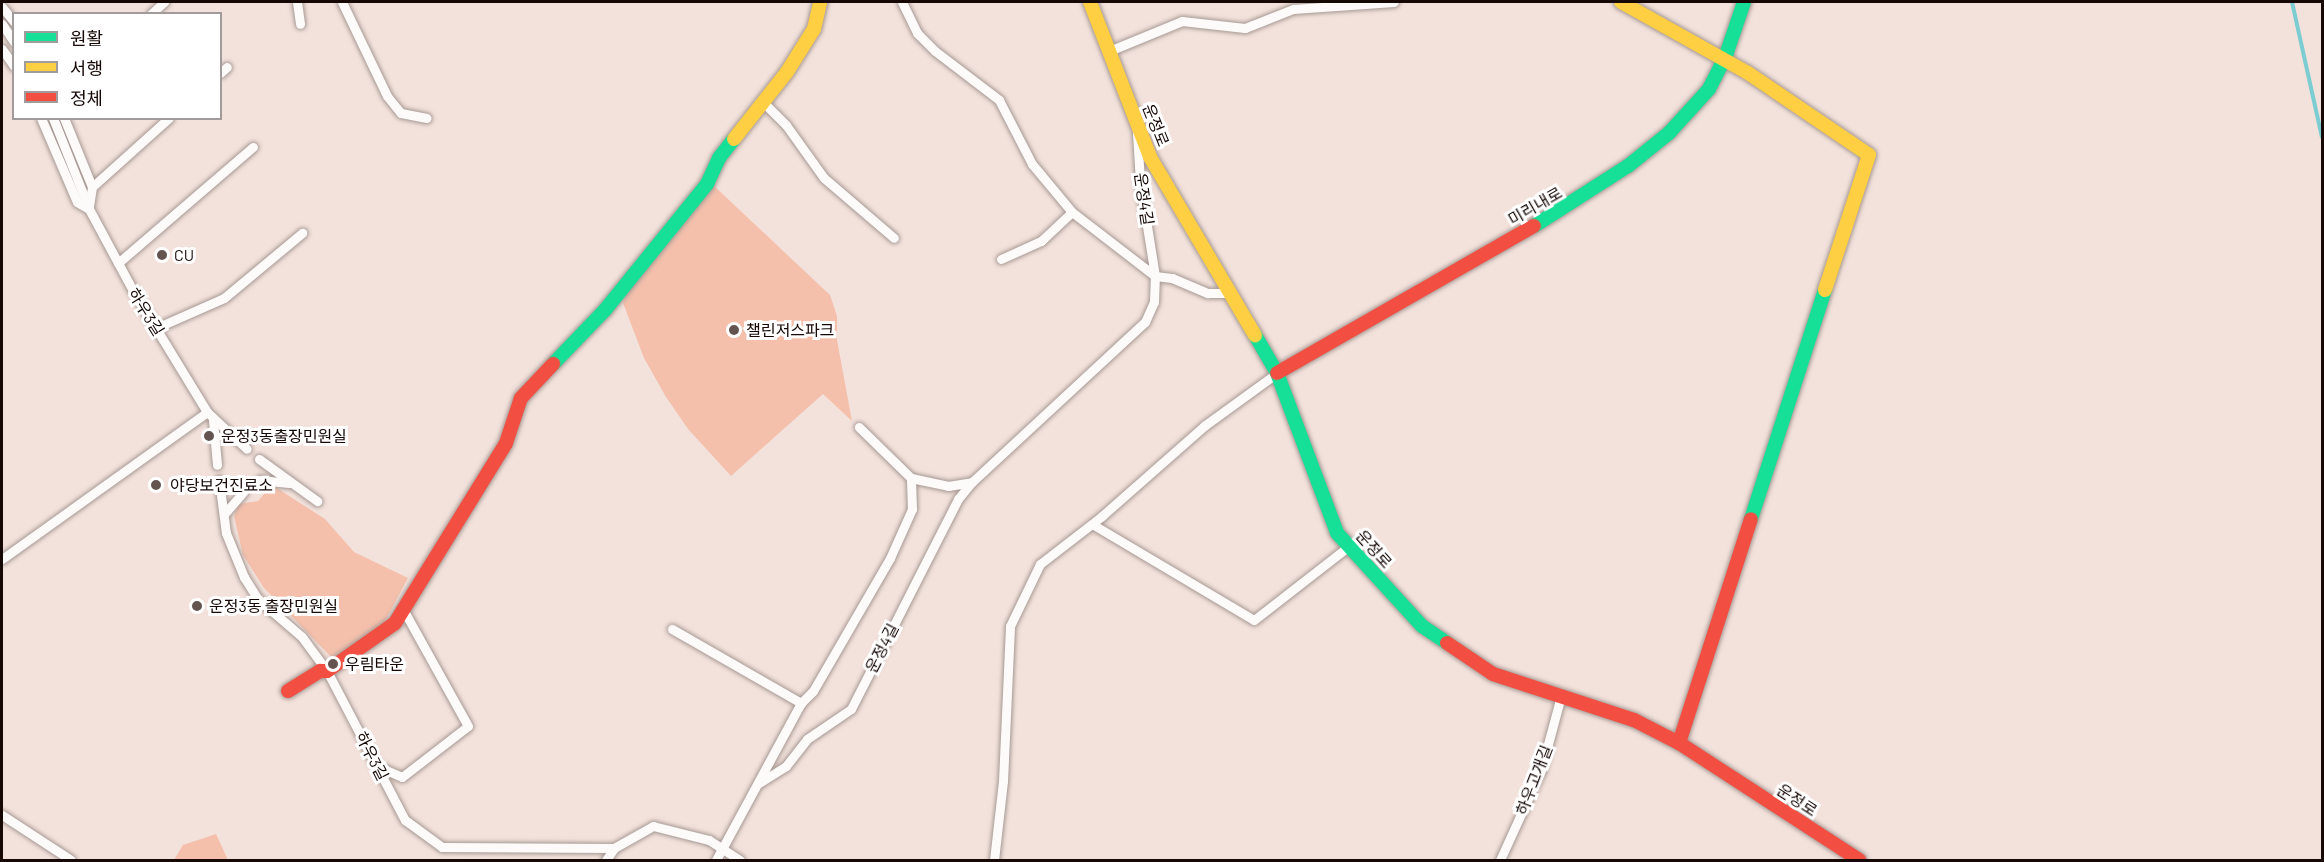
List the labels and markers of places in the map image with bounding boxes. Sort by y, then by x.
place label: CU [174,245,194,265]
marker: CU [155,248,169,262]
place label: 챌린저스파크 [746,320,834,340]
marker: 챌린저스파크 [727,323,741,337]
place label: 운정3동출장민원실 [221,426,347,446]
marker: 운정3동출장민원실 [202,429,216,443]
place label: 야당보건진료소 [170,475,273,495]
marker: 야당보건진료소 [147,476,165,494]
place label: 운정3동 출장민원실 [209,596,338,616]
marker: 운정3동 출장민원실 [190,599,204,613]
place label: 우림타운 [345,654,404,674]
marker: 우림타운 [326,657,340,671]

